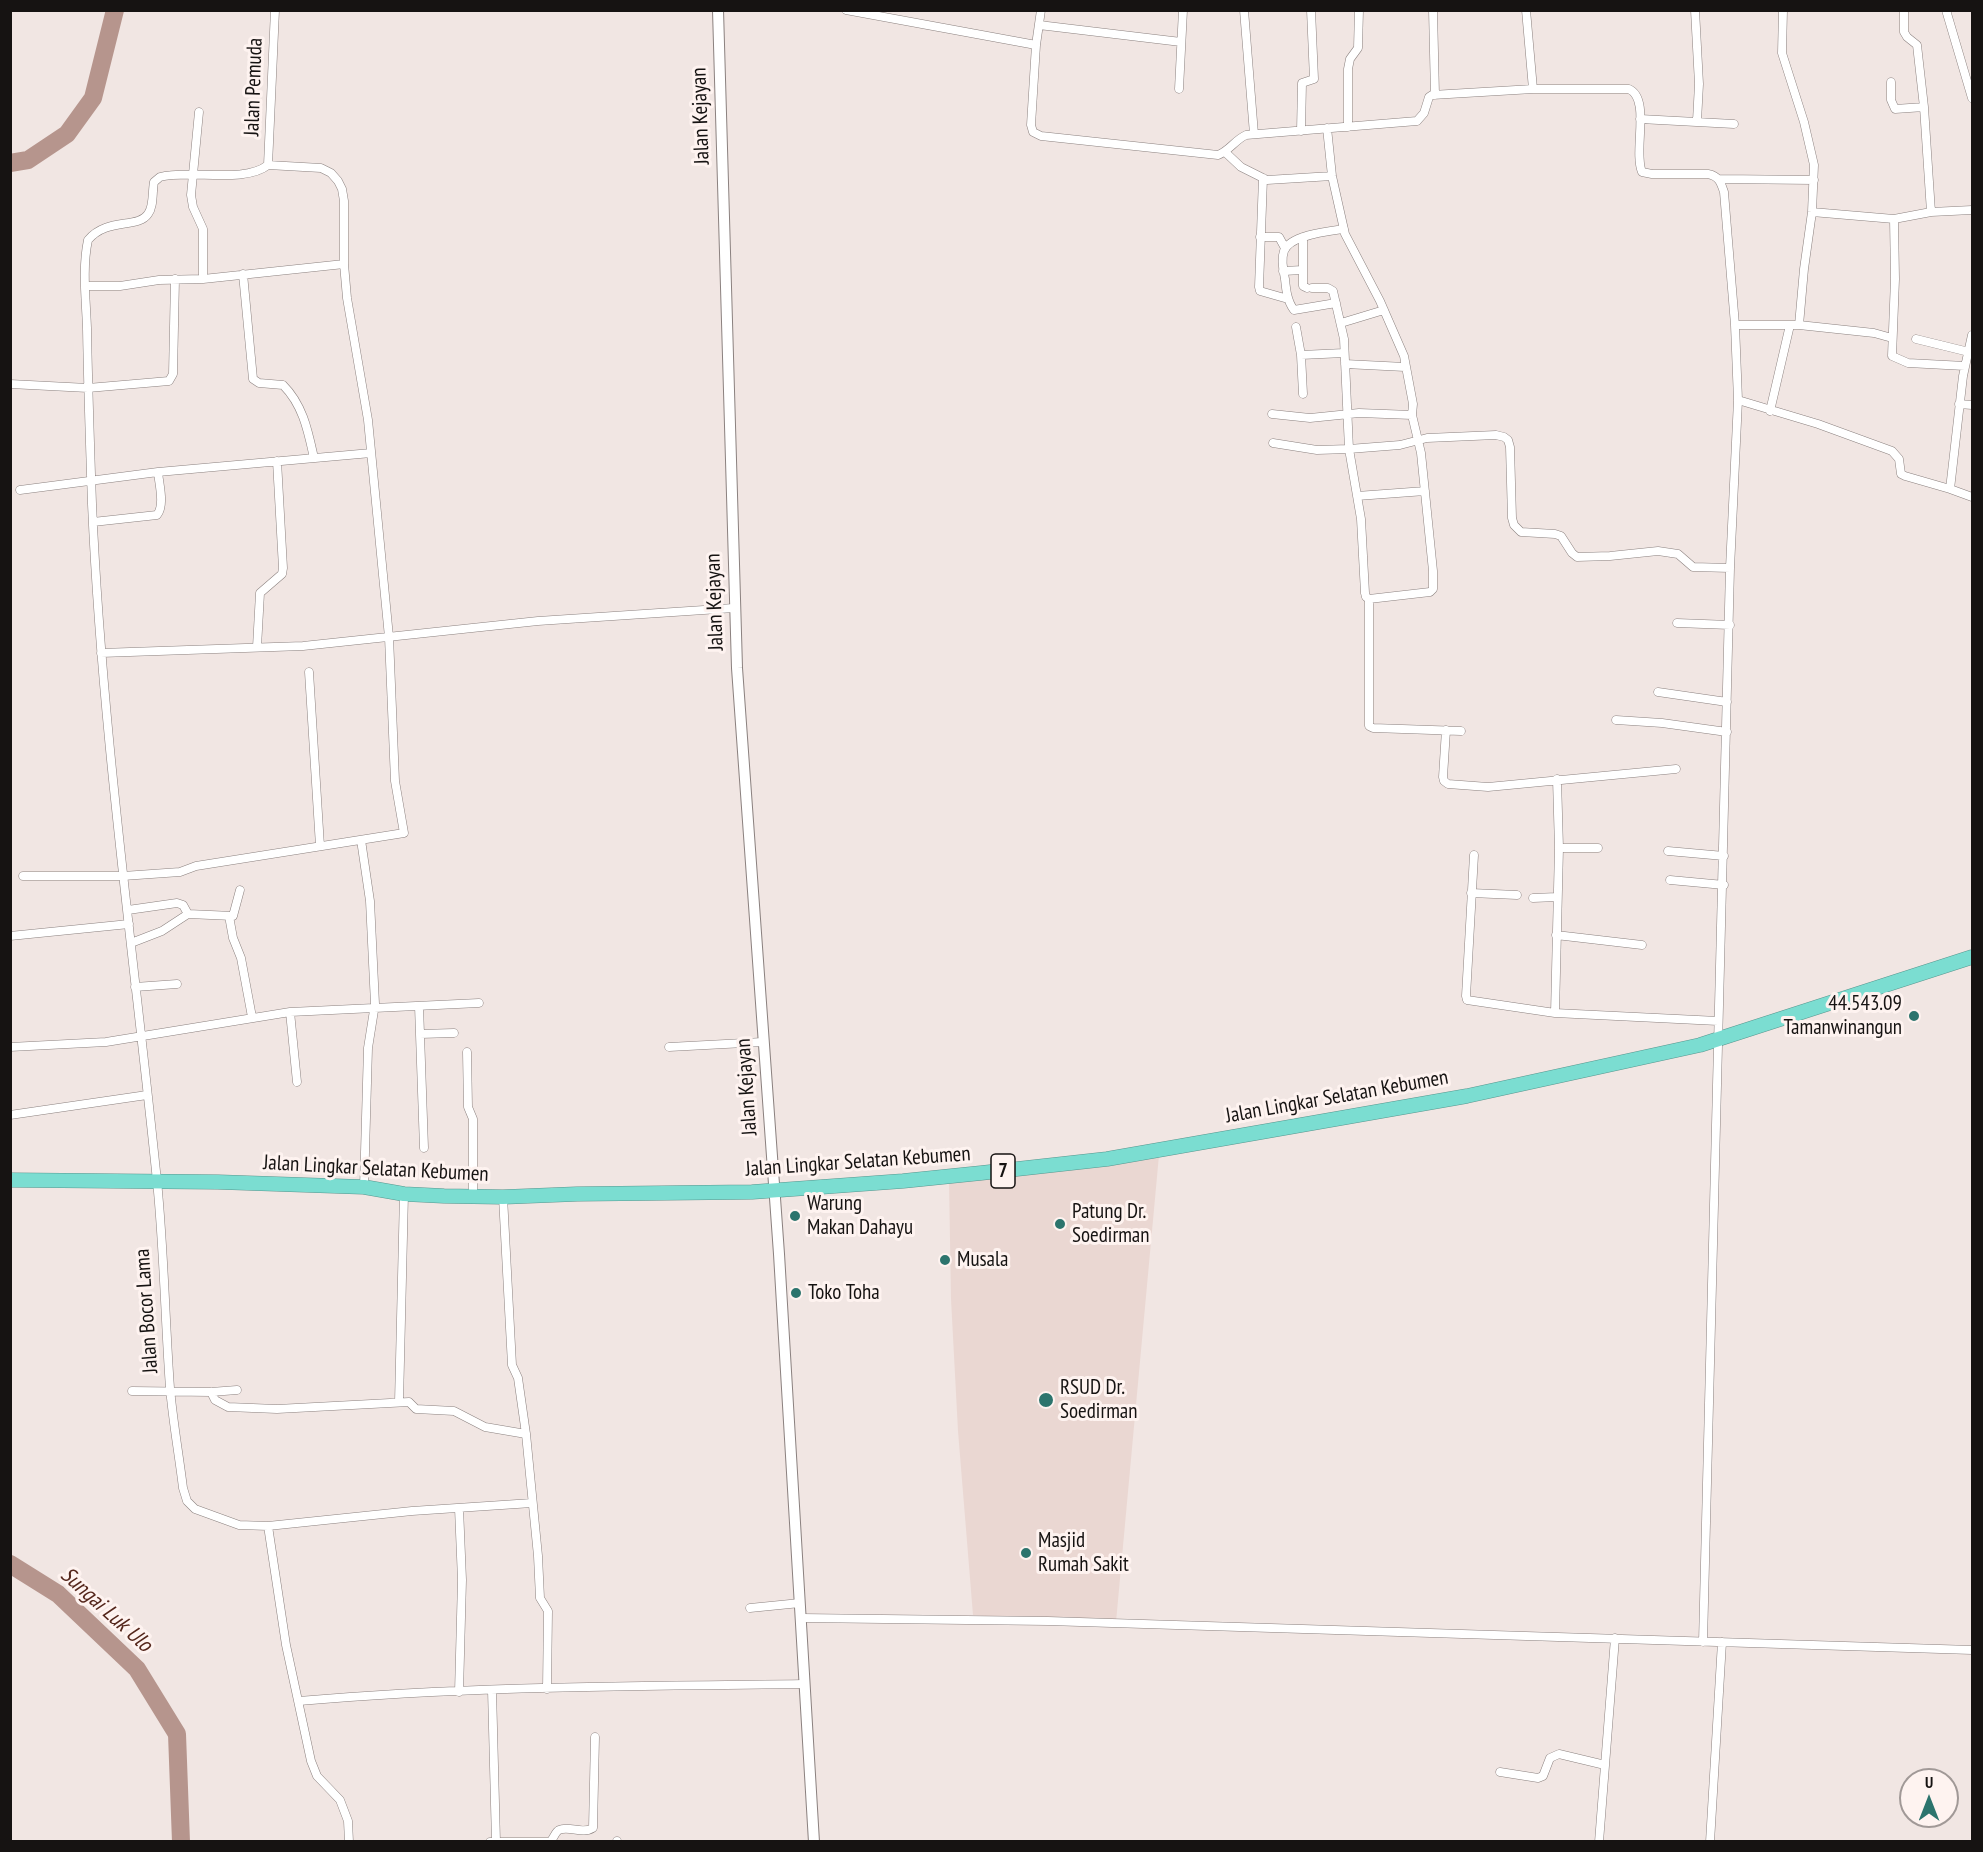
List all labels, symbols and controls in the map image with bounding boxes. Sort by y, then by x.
street label: Jalan Pemuda [240,37,268,137]
street label: Jalan Kejayan [687,67,715,165]
street label: Jalan Kejayan [701,553,729,651]
place label: 44.543.09 Tamanwinangun [1784,991,1902,1041]
marker: 44.543.09 Tamanwinangun [1907,1009,1921,1023]
street label: Jalan Kejayan [731,1038,763,1136]
street label: Jalan Lingkar Selatan Kebumen [1224,1065,1450,1129]
street label: Jalan Lingkar Selatan Kebumen [745,1142,971,1182]
street label: Jalan Lingkar Selatan Kebumen [263,1151,489,1187]
road number: 7 [991,1154,1015,1188]
place label: Warung Makan Dahayu [807,1191,913,1241]
place label: Patung Dr. Soedirman [1072,1199,1149,1249]
marker: Warung Makan Dahayu [788,1209,802,1223]
marker: Patung Dr. Soedirman [1053,1217,1067,1231]
place label: Musala [957,1247,1008,1273]
street label: Jalan Bocor Lama [130,1248,164,1374]
marker: Musala [938,1253,952,1267]
place label: Toko Toha [808,1280,880,1306]
marker: Toko Toha [789,1286,803,1300]
place label: RSUD Dr. Soedirman [1060,1375,1137,1425]
marker: RSUD Dr. Soedirman [1037,1391,1055,1409]
place label: Masjid Rumah Sakit [1038,1528,1129,1578]
marker: Masjid Rumah Sakit [1019,1546,1033,1560]
water label: Sungai Luk Ulo [55,1562,157,1658]
north arrow [1899,1768,1959,1828]
text: U [1925,1772,1933,1792]

